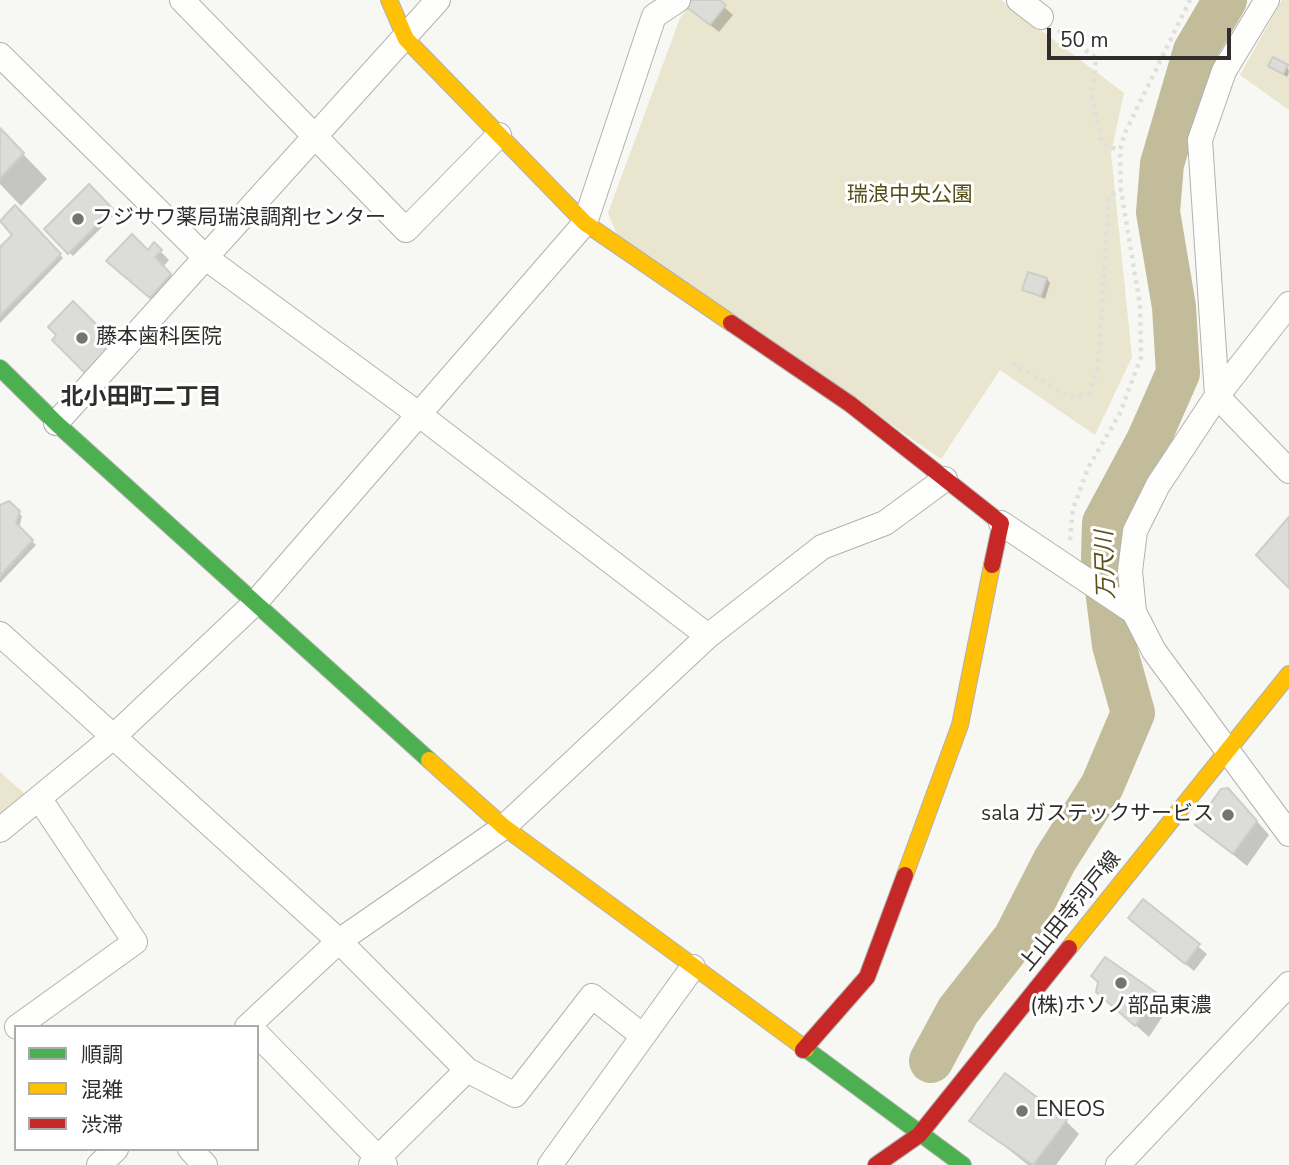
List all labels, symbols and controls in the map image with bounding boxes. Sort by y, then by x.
scale bar [1051,14,1235,58]
text: 50 m [1060,26,1109,54]
park label: 瑞浪中央公園 [847,183,973,209]
place label: フジサワ薬局瑞浪調剤センター [92,206,386,232]
marker: フジサワ薬局瑞浪調剤センター [70,211,86,227]
place label: 藤本歯科医院 [96,325,222,351]
marker: 藤本歯科医院 [74,330,90,346]
district label: 北小田町二丁目 [61,384,221,412]
water label: 万尺川 [1092,530,1122,600]
place label: sala ガステックサービス [981,802,1214,828]
marker: sala ガステックサービス [1220,807,1236,823]
street label: 上山田寺河戸線 [1015,847,1127,977]
marker: (株)ホソノ部品東濃 [1113,975,1129,991]
place label: (株)ホソノ部品東濃 [1030,994,1212,1020]
legend [14,1025,259,1151]
text: 順調 [81,1041,123,1069]
text: 混雑 [81,1076,123,1104]
place label: ENEOS [1036,1098,1105,1124]
marker: ENEOS [1014,1103,1030,1119]
text: 渋滞 [81,1111,123,1139]

